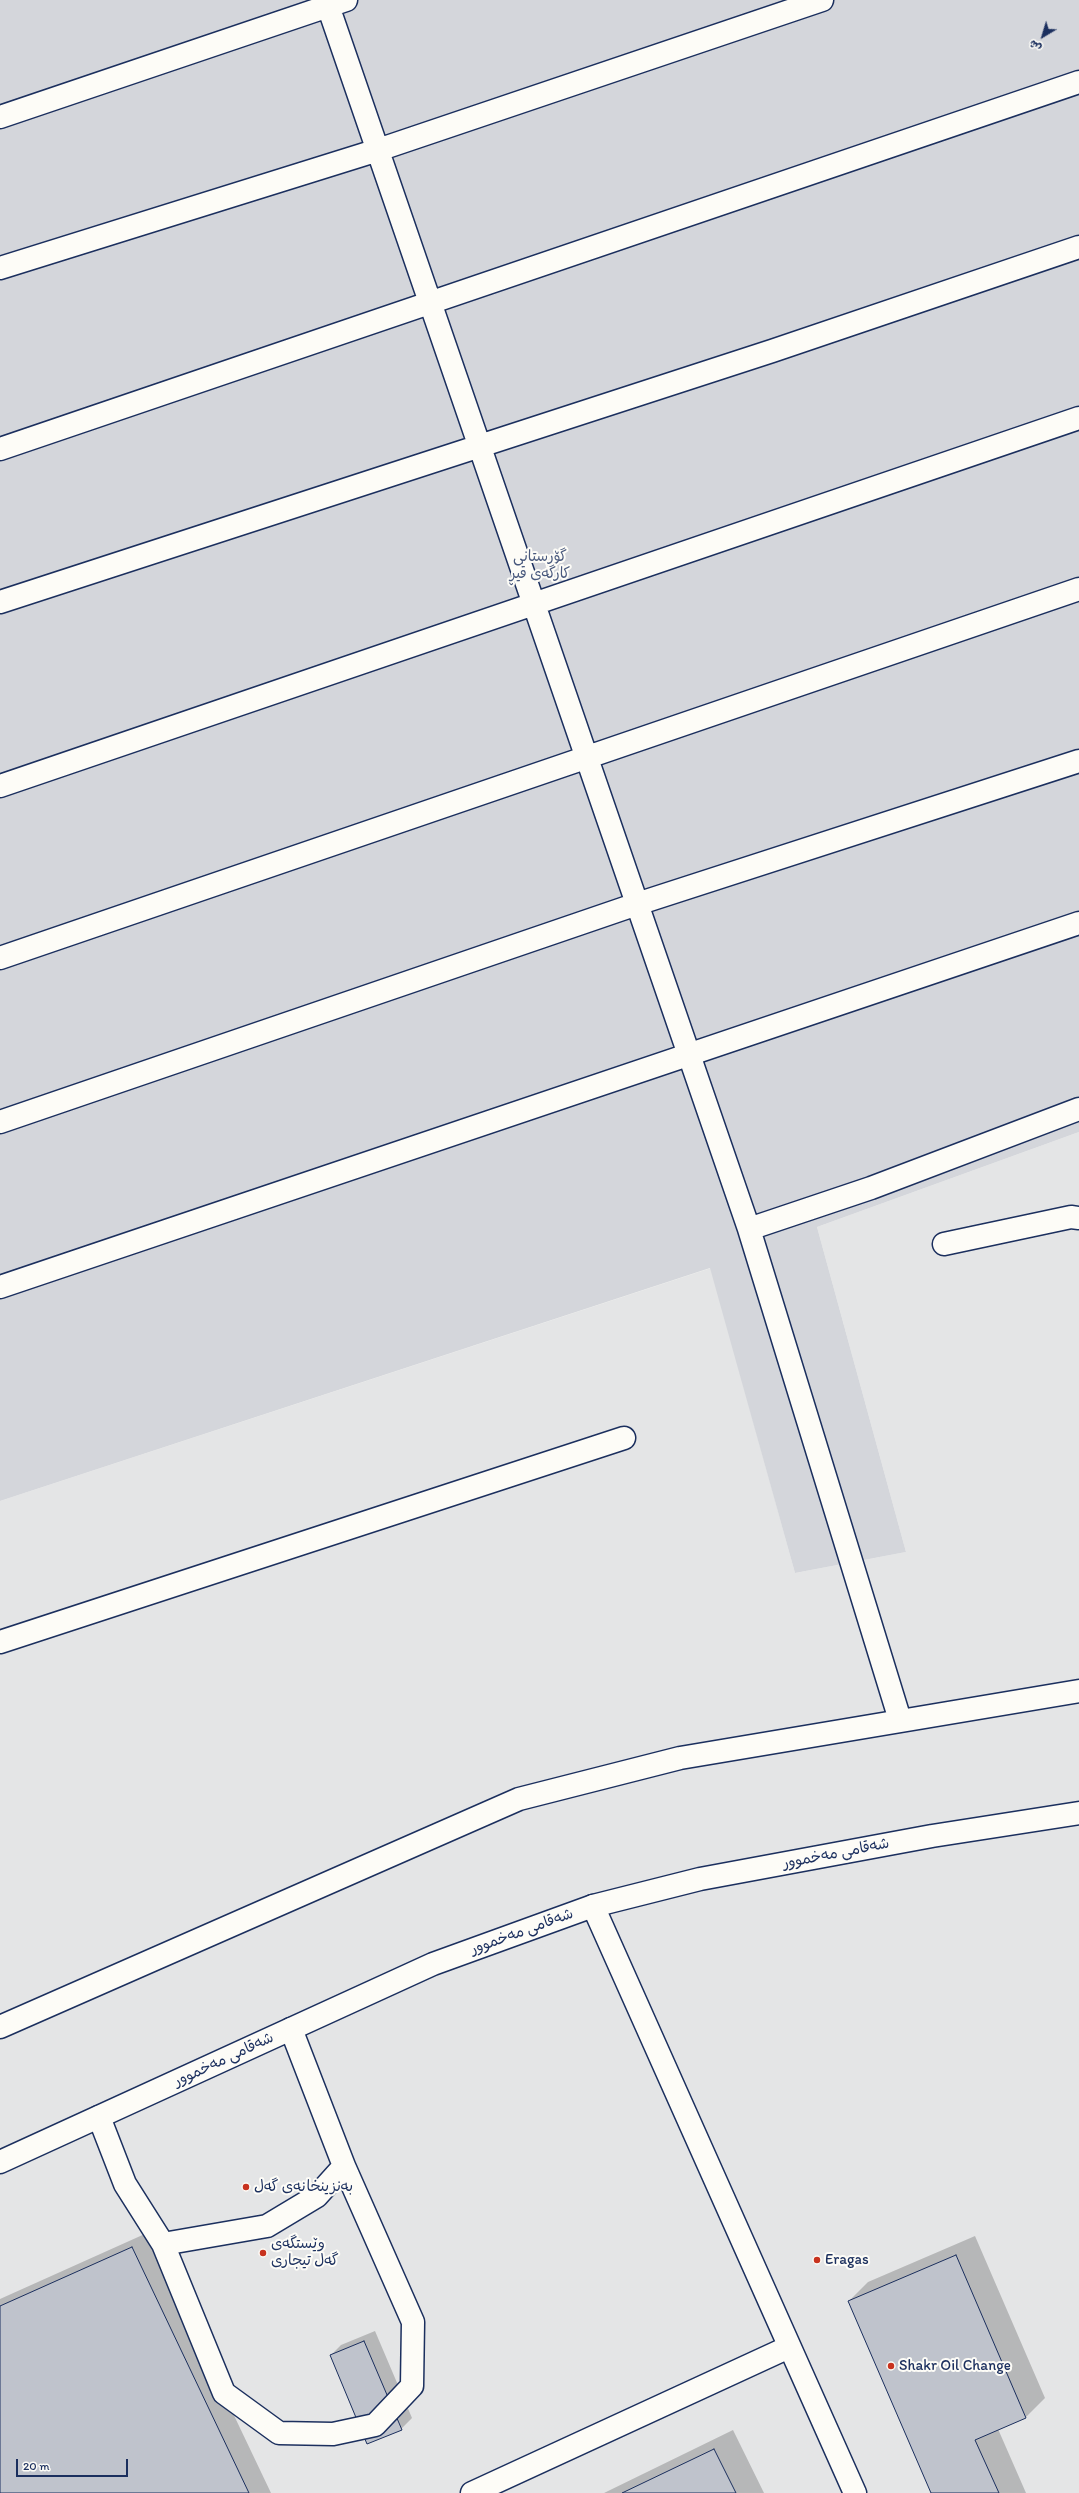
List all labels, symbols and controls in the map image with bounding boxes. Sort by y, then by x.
north arrow [1023,16,1063,56]
text: ش [1027,37,1044,55]
park label: گۆڕستانی کارگەی قیڕ [510,548,570,583]
street label: شەقامی مەخموور [781,1835,891,1873]
street label: شەقامی مەخموور [468,1905,576,1959]
street label: شەقامی مەخموور [171,2029,277,2091]
place label: بەنزینخانەی گەل [254,2178,353,2196]
marker: بەنزینخانەی گەل [241,2182,251,2192]
place label: وێستگەی گەل تیجاری [271,2235,339,2270]
marker: وێستگەی گەل تیجاری [258,2248,268,2258]
place label: Eragas [825,2251,869,2269]
marker: Eragas [812,2255,822,2265]
place label: Shakr Oil Change [899,2357,1011,2375]
marker: Shakr Oil Change [886,2361,896,2371]
scale bar [18,2451,130,2477]
text: 20 m [23,2459,50,2473]

